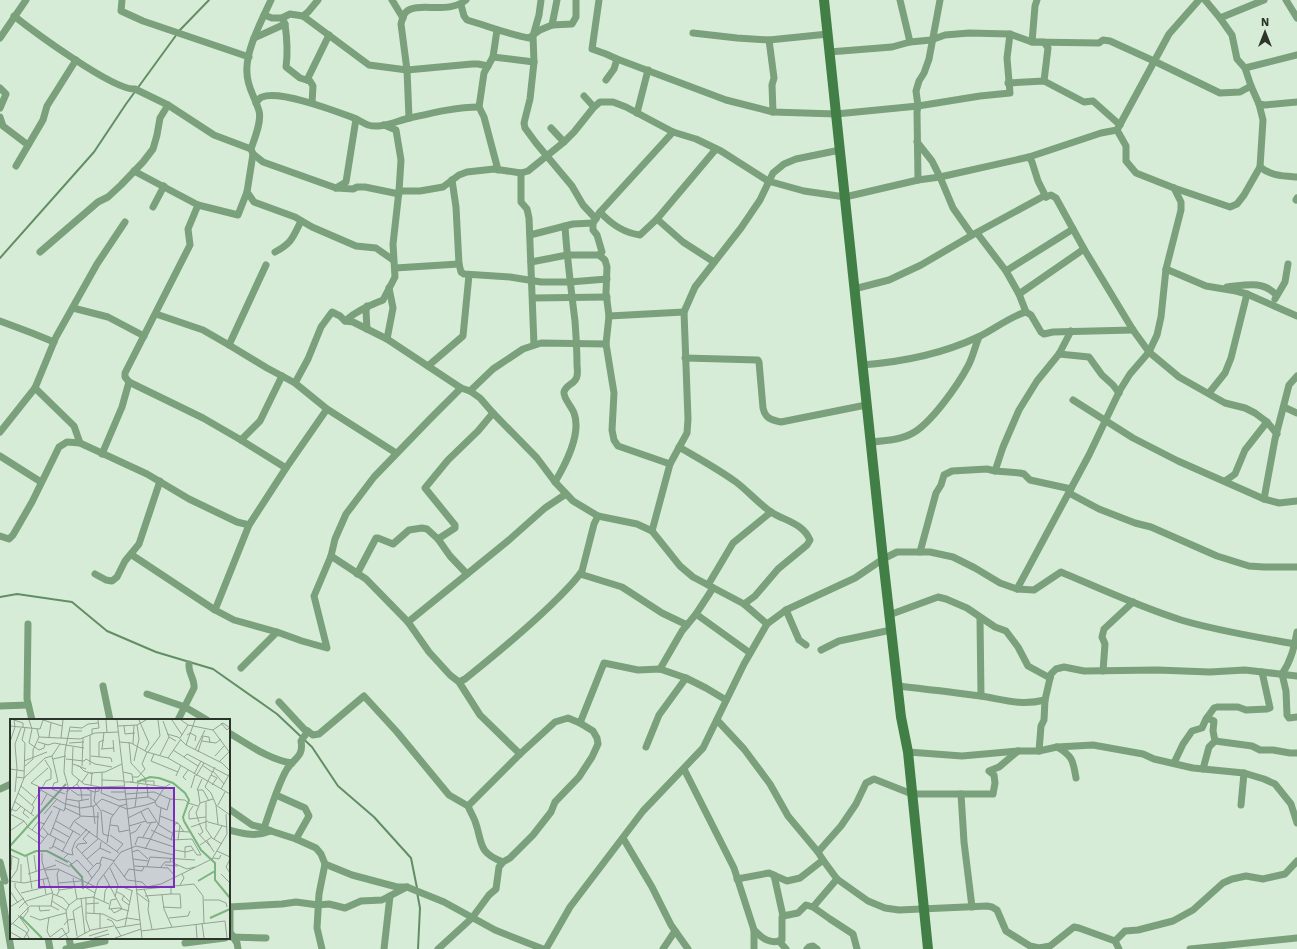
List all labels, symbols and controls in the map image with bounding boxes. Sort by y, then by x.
north arrow [1245,12,1285,52]
text: N [1261,16,1269,29]
inset map [10,719,230,939]

